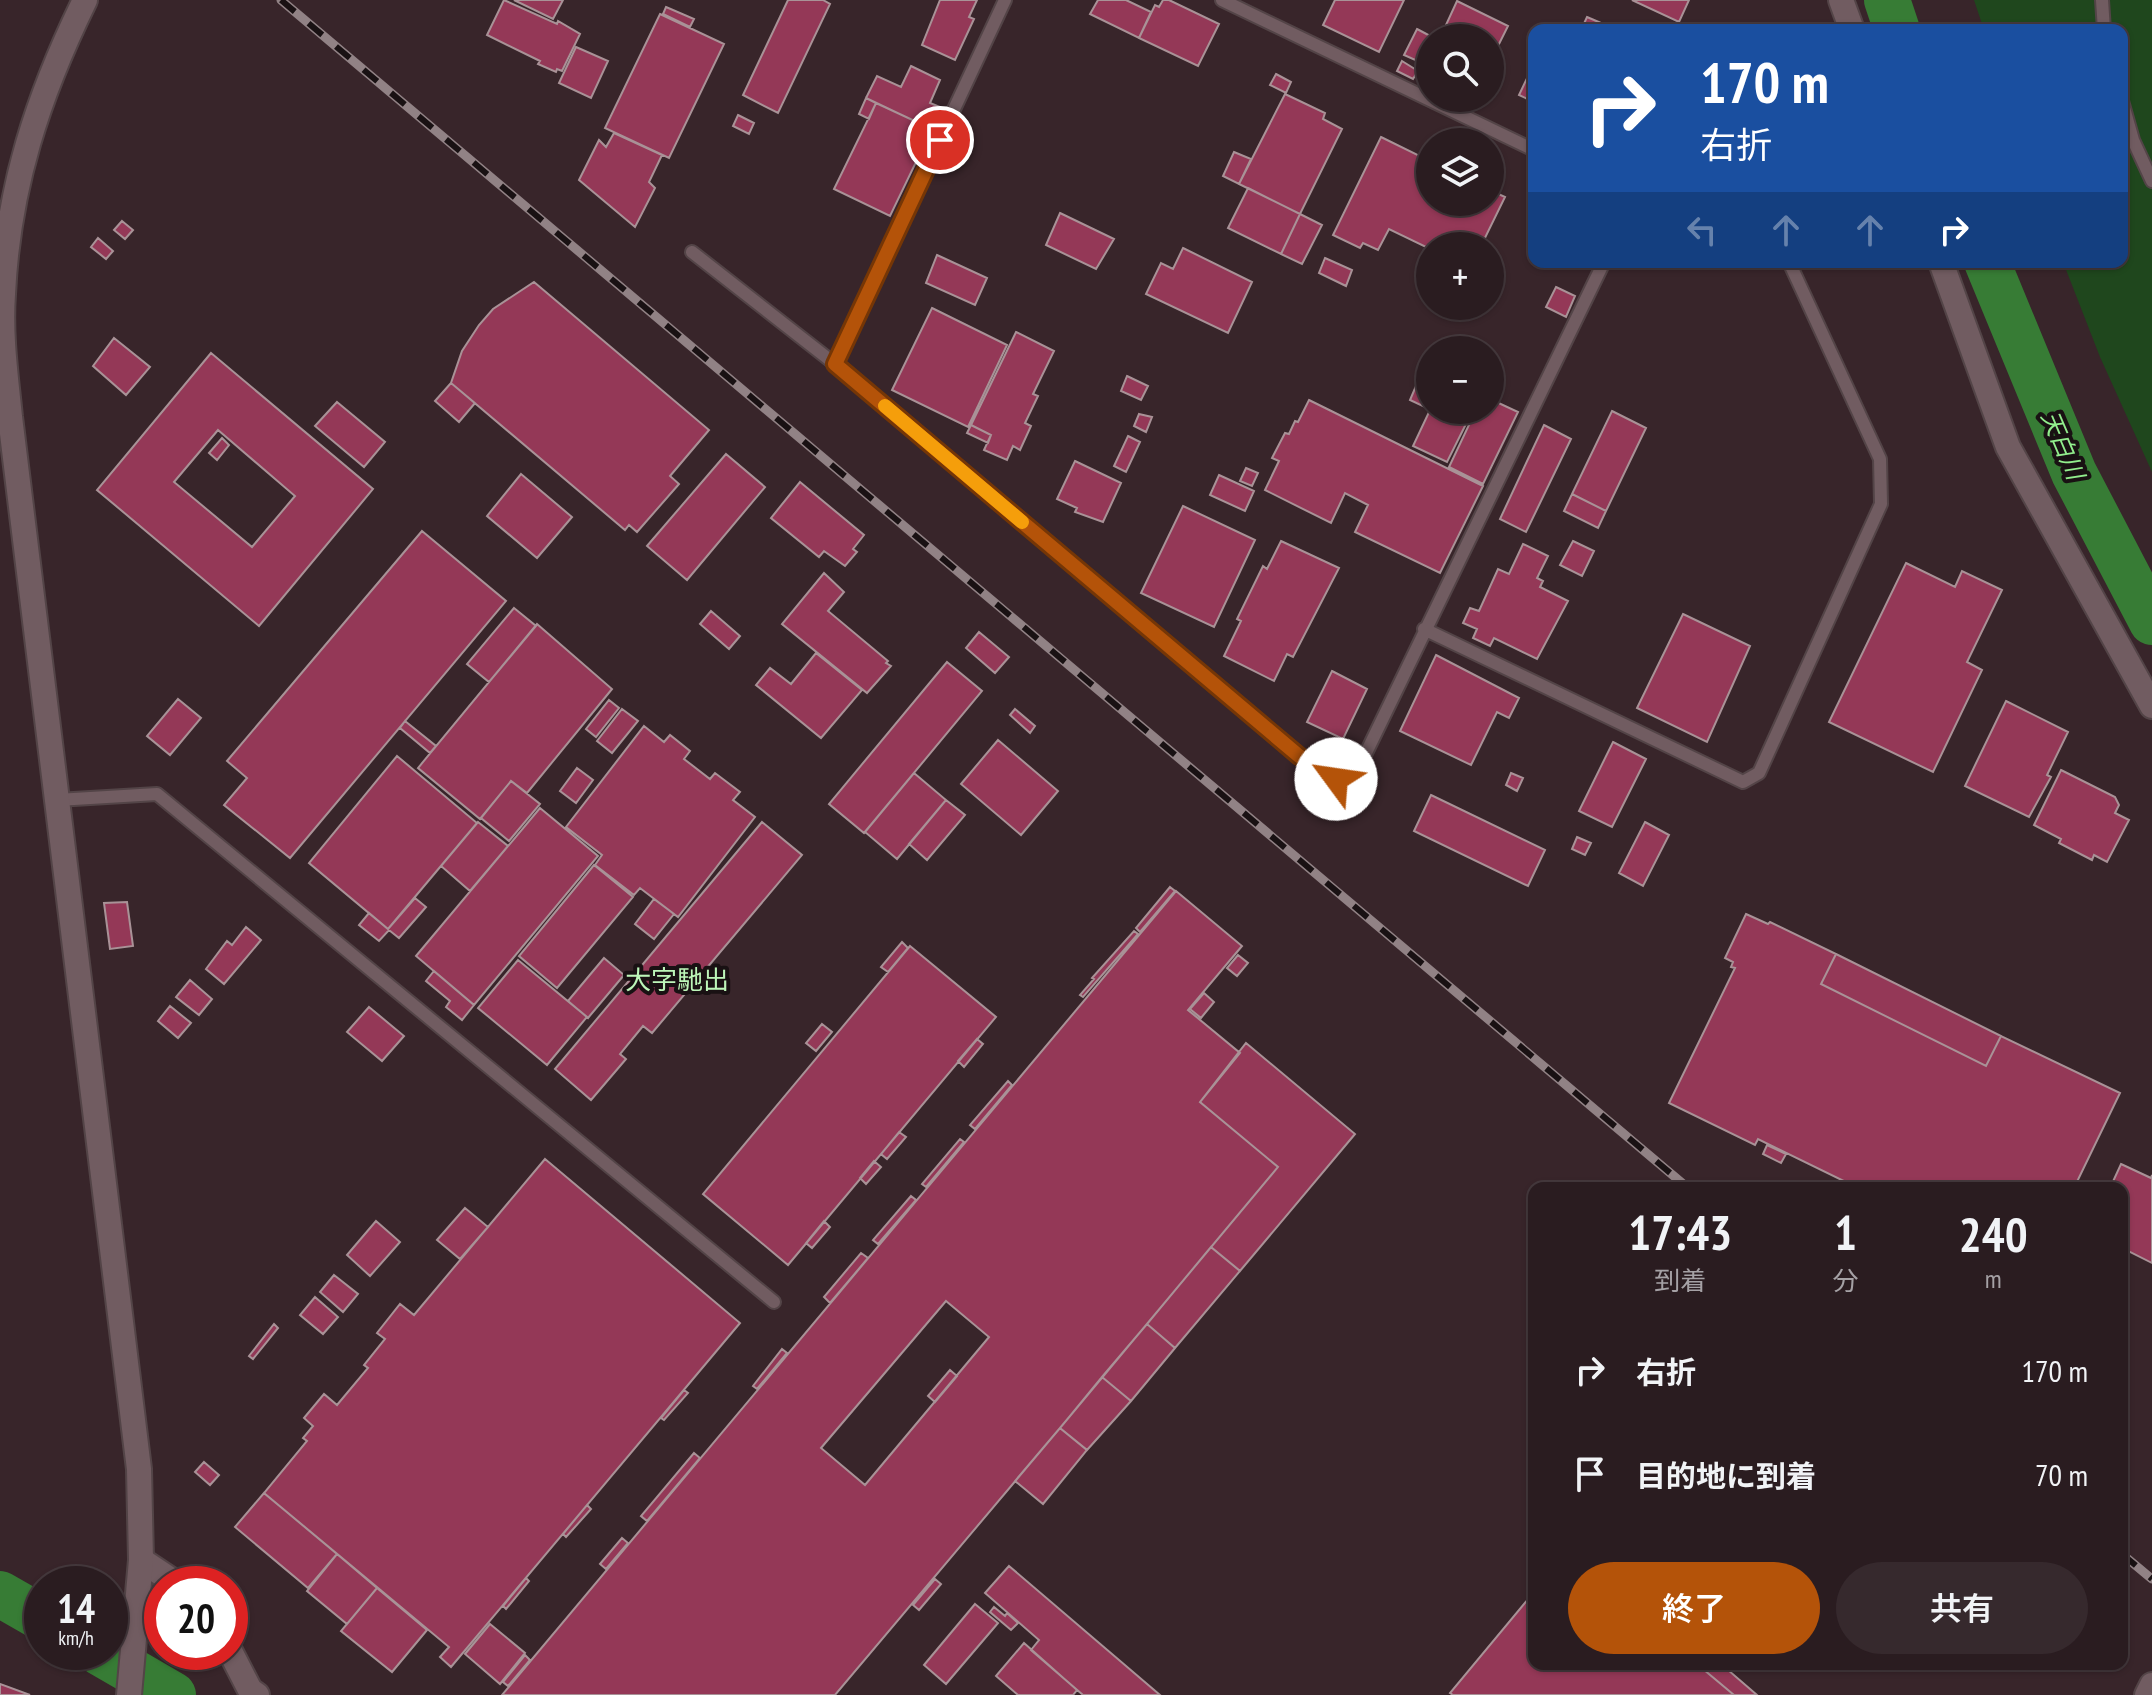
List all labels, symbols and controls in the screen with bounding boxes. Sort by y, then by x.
map controls [1416,24,1504,424]
button: search [1416,24,1504,112]
text: 170 m [1700,46,1829,118]
icon: right [1568,56,1672,160]
pin [906,106,974,174]
icon: arrive [918,118,962,162]
text: 右折 [1700,121,1772,168]
button: layers [1416,128,1504,216]
icon: left [1680,208,1724,252]
icon: ahead [1764,208,1808,252]
icon: ahead [1848,208,1892,252]
icon: right [1932,208,1976,252]
button: + [1416,232,1504,320]
button: − [1416,336,1504,424]
water label: 天白川 [2035,406,2093,487]
position arrow [1294,737,1378,821]
district label: 大字馳出 [625,963,729,996]
text: 17:43 [1628,1201,1732,1263]
text: 1 [1834,1201,1857,1263]
text: 240 [1959,1203,2028,1265]
text: m [1985,1262,2002,1295]
text: 到着 [1654,1264,1706,1297]
text: 分 [1832,1264,1859,1297]
icon: right [1568,1348,1612,1392]
text: 170 m [2022,1351,2088,1390]
text: 右折 [1636,1352,1696,1391]
icon: arrive [1568,1452,1612,1496]
text: 70 m [2035,1455,2088,1494]
text: 目的地に到着 [1636,1456,1816,1495]
button: 終了 [1568,1562,1820,1654]
button: 共有 [1836,1562,2088,1654]
speed limit sign: 20 [144,1566,248,1670]
text: 14 [57,1582,95,1634]
text: km/h [58,1625,94,1651]

